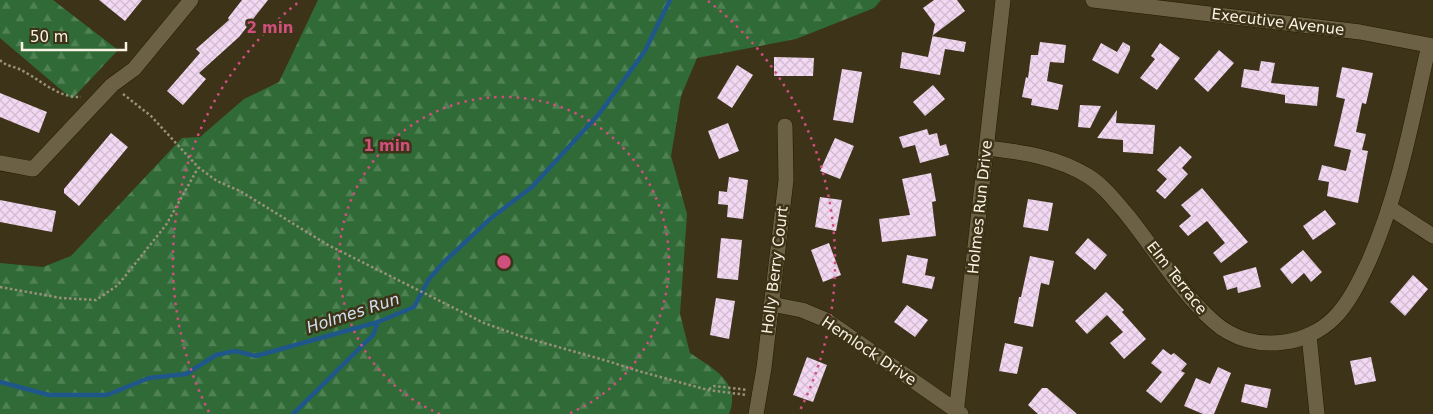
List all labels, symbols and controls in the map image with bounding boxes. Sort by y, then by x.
street label: Executive Avenue [1211,5,1345,39]
text: 2 min [246,19,294,37]
scale bar [22,20,126,52]
text: 50 m [30,28,68,46]
text: 1 min [363,137,411,155]
street label: Holmes Run Drive [964,139,996,275]
street label: Holly Berry Court [758,205,792,335]
street label: Elm Terrace [1143,238,1211,318]
centre of rings [495,253,513,271]
water label: Holmes Run [304,289,402,337]
street label: Hemlock Drive [818,313,920,389]

